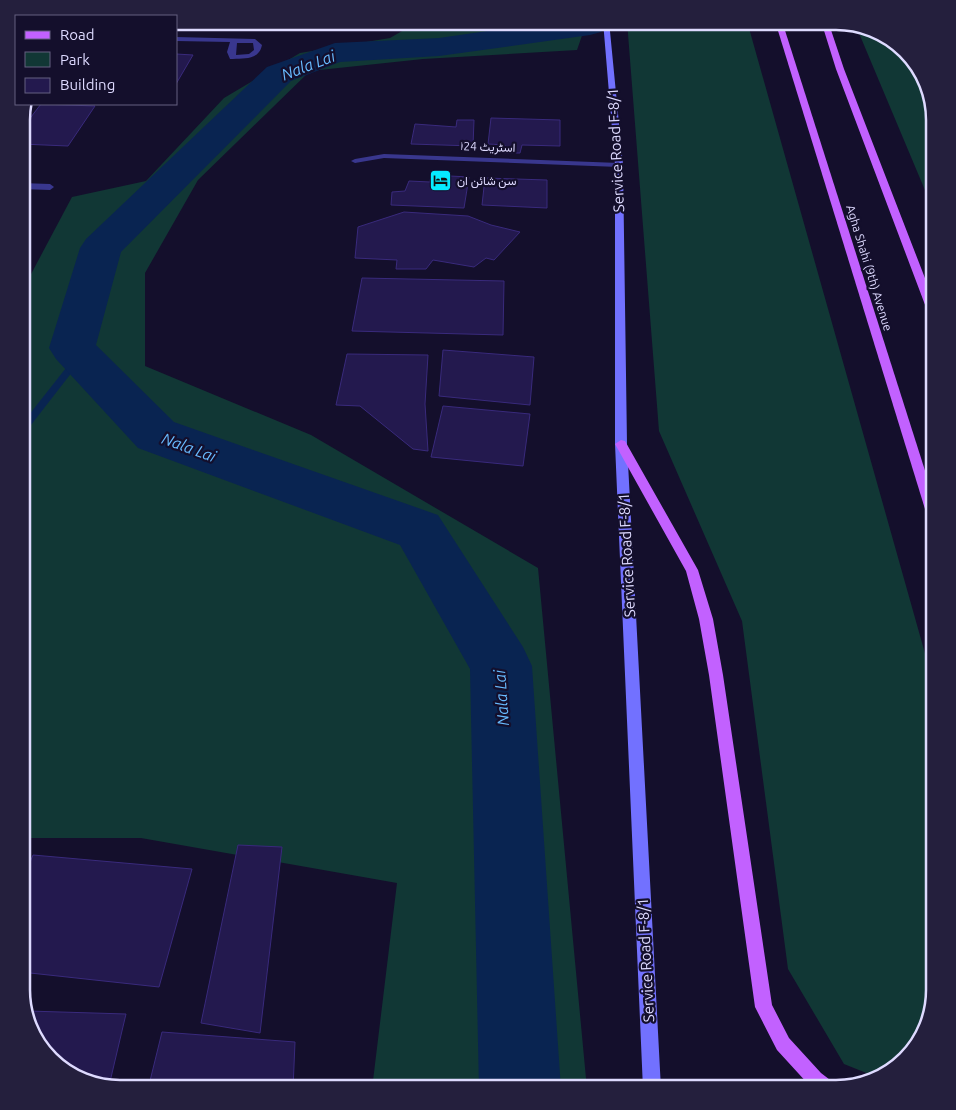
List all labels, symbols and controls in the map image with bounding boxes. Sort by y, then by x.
legend [15,15,178,105]
text: Road [60,26,95,43]
water label: Nala Lai [279,46,338,83]
text: Park [60,51,90,68]
text: Building [60,76,115,93]
street label: Service Road F-8/1 [604,87,627,213]
street label: اسٹریٹ 24ا [460,139,516,156]
hotel icon: سن شائن ان [429,169,453,193]
place label: سن شائن ان [457,174,516,189]
street label: Agha Shahi (9th) Avenue [843,203,895,333]
water label: Nala Lai [160,429,219,465]
street label: Service Road F-8/1 [615,492,638,618]
water label: Nala Lai [490,668,512,727]
street label: Service Road F-8/1 [634,897,657,1023]

